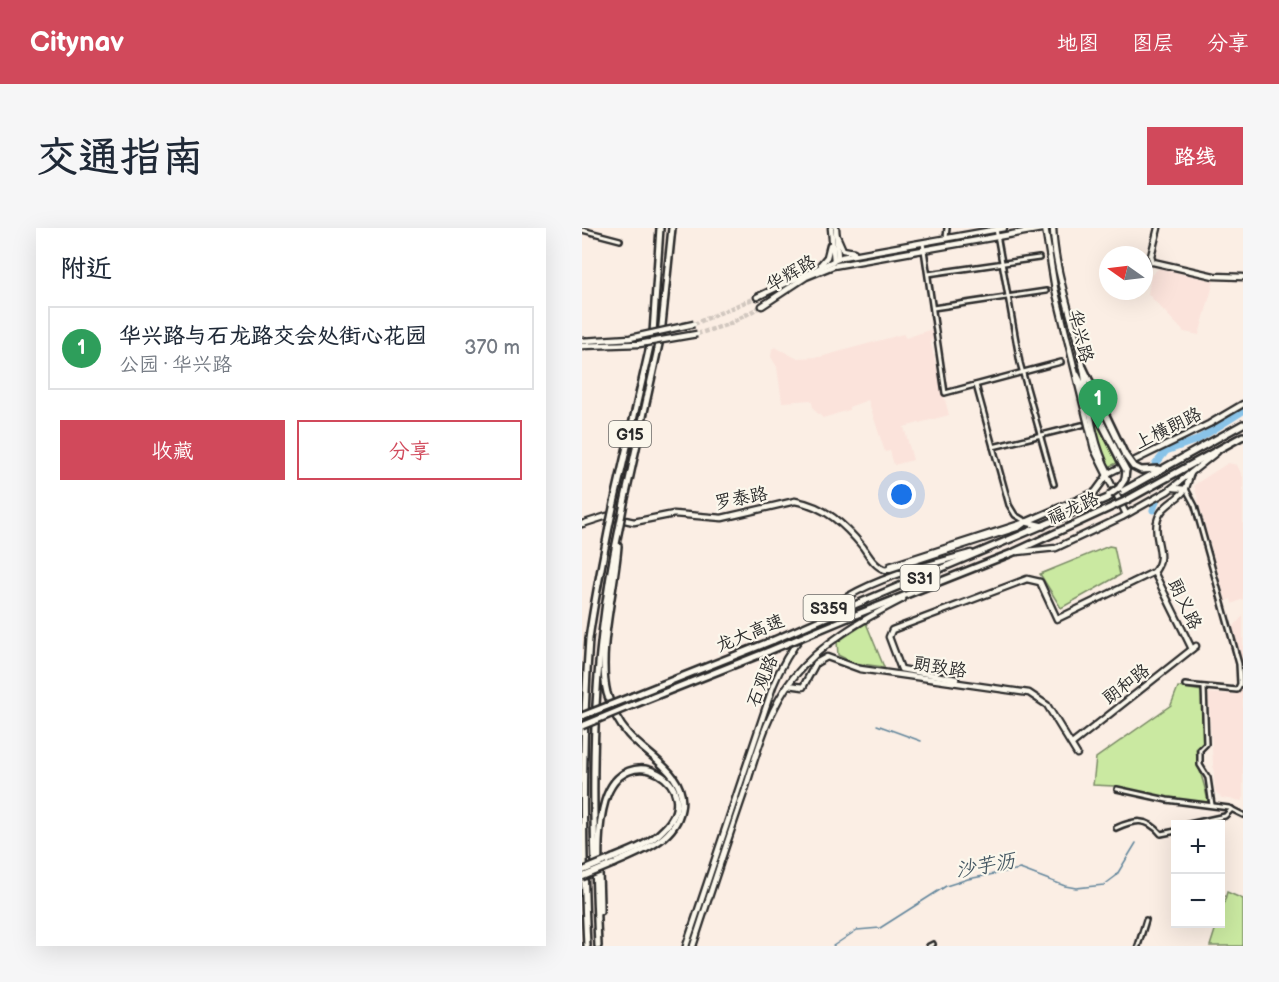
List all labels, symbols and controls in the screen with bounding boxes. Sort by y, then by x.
text: Citynav [30,26,124,59]
text: 地图 [1057,31,1099,56]
text: 图层 [1132,31,1174,56]
text: 分享 [1207,31,1249,56]
button: 路线 [1147,127,1243,185]
text: 交通指南 [36,133,204,184]
north arrow [1099,246,1153,300]
street label: 华辉路 [763,251,820,296]
text: 附近 [60,254,112,285]
street label: 华兴路 [1064,307,1097,365]
text: 华兴路与石龙路交会处街心花园 [119,323,427,350]
text: 1 [77,336,86,360]
text: 370 m [464,336,520,360]
text: 公园 · 华兴路 [119,353,232,377]
pin: 1 [1078,380,1118,429]
street label: 上横朗路 [1131,403,1205,454]
button: 收藏 [60,420,285,480]
button: 分享 [297,420,522,480]
road number: G15 [609,421,651,447]
your location [887,480,916,509]
street label: 罗泰路 [713,483,770,514]
street label: 福龙路 [1044,488,1102,529]
road number: S31 [900,565,940,591]
street label: 朗义路 [1163,575,1206,633]
road number: S359 [804,595,854,621]
street label: 龙大高速 [713,610,787,657]
street label: 石观路 [743,652,782,710]
street label: 朗致路 [912,653,968,682]
street label: 朗和路 [1099,659,1154,709]
map controls [1171,820,1225,928]
button: + [1171,820,1225,874]
water label: 沙芋沥 [954,848,1020,883]
button: − [1171,874,1225,928]

